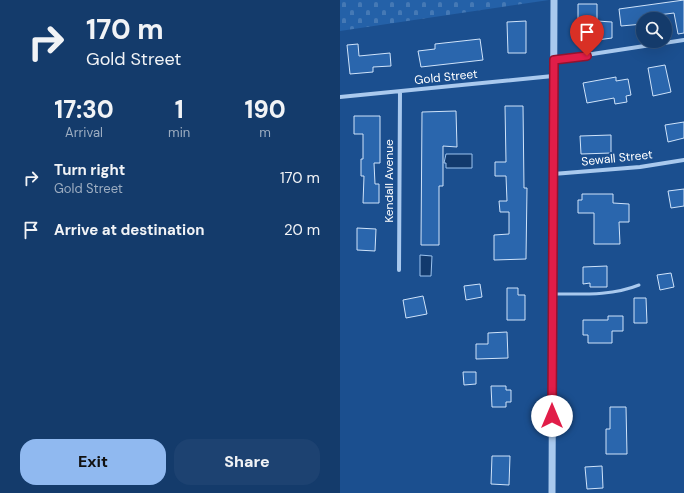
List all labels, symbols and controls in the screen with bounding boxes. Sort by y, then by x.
text: 170 m [86,11,164,48]
map controls [636,12,672,48]
button: search [636,12,672,48]
pin [570,15,604,56]
icon: right [20,16,72,68]
icon: arrive [576,21,598,43]
text: Gold Street [86,47,181,71]
street label: Gold Street [414,66,479,88]
text: 17:30 [54,94,114,125]
text: 1 [175,94,184,125]
text: 190 [245,94,286,125]
text: Arrival [65,124,103,141]
text: min [168,124,190,141]
text: m [259,124,271,141]
street label: Kendall Avenue [381,139,397,223]
street label: Sewall Street [581,146,654,170]
text: Turn right [54,160,125,180]
icon: right [20,167,42,189]
text: 170 m [280,168,320,188]
text: Gold Street [54,180,123,197]
icon: arrive [20,219,42,241]
text: Arrive at destination [54,220,205,240]
text: 20 m [284,220,320,240]
position arrow [531,395,573,437]
button: Exit [20,439,166,485]
button: Share [174,439,320,485]

